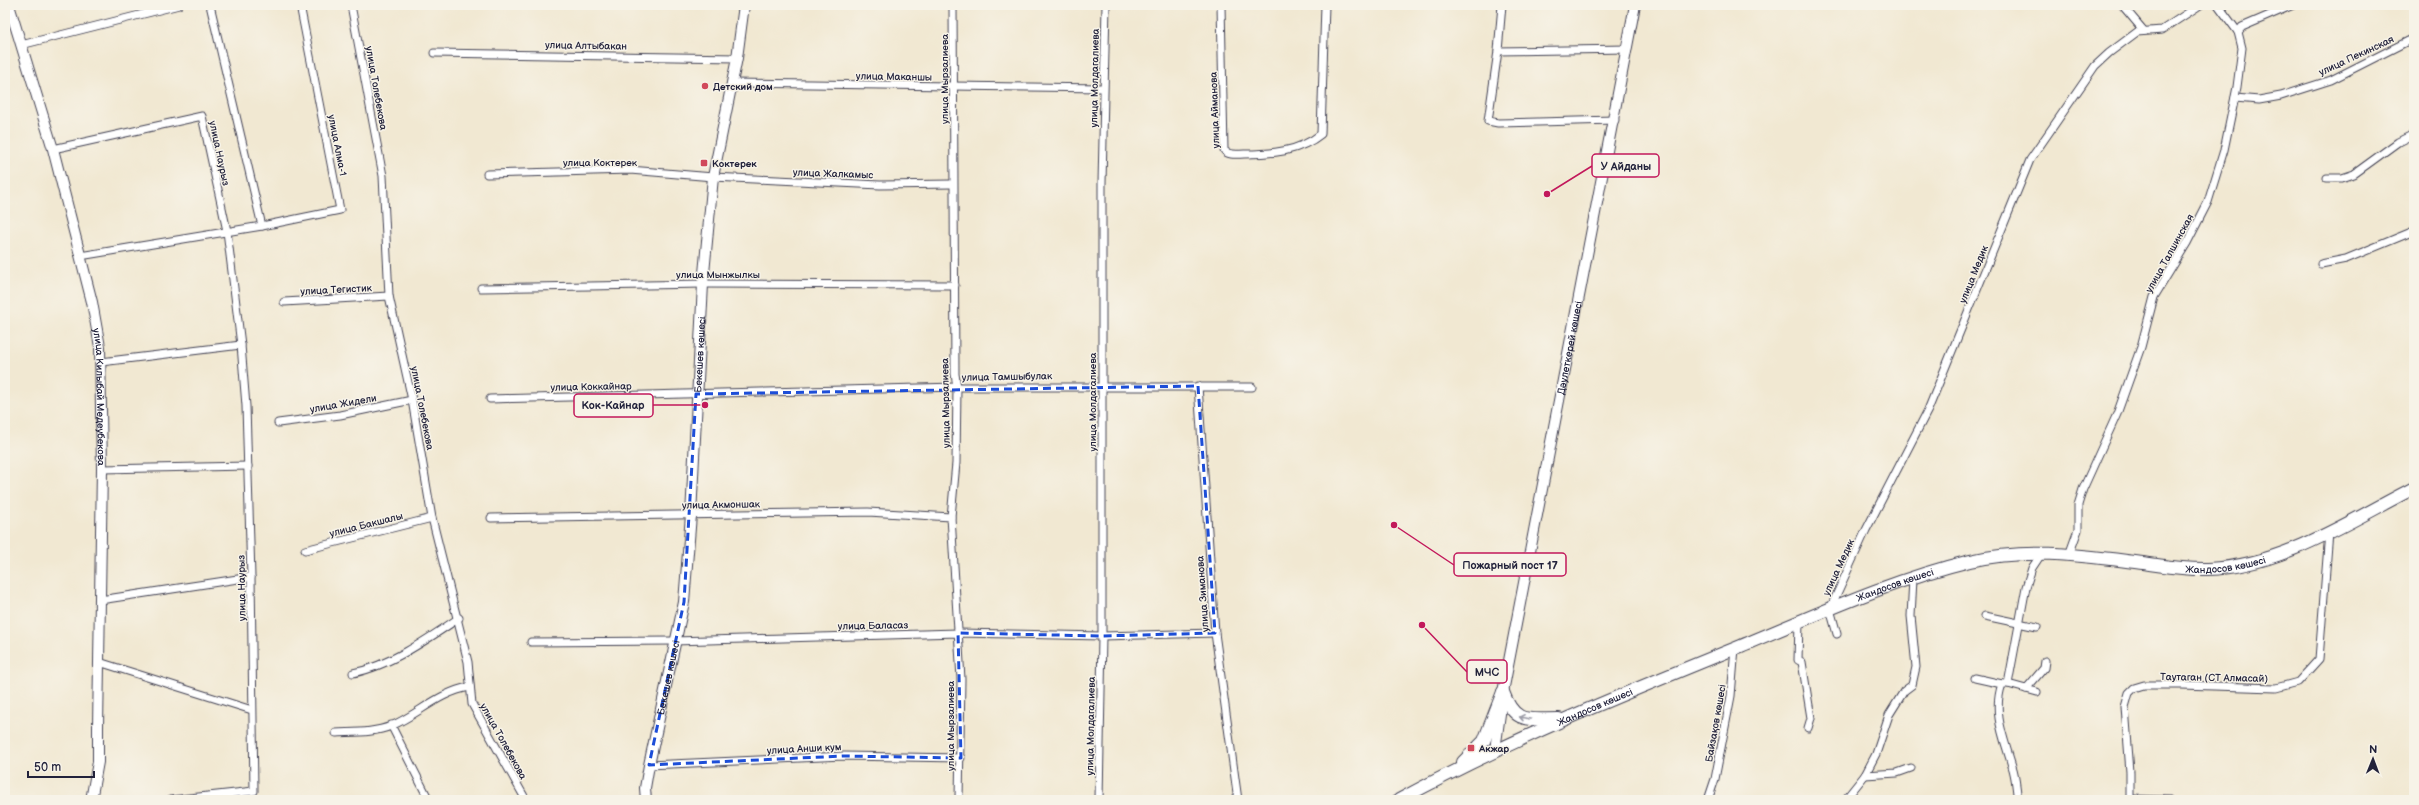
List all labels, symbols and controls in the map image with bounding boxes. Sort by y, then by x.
street label: улица Молдагалиева [1088,28,1102,128]
street label: улица Пекинская [2317,33,2396,79]
street label: улица Мырзалиева [939,34,951,124]
street label: улица Алтыбакан [545,39,627,53]
street label: улица Толебекова [363,45,389,131]
street label: улица Маканшы [856,70,932,84]
street label: улица Айманова [1208,71,1222,148]
marker: Детский дом [700,81,710,91]
place label: Детский дом [713,81,773,93]
street label: улица Алма-1 [325,114,349,177]
street label: улица Наурыз [206,120,232,187]
callout: У Айданы [1592,154,1659,177]
street label: улица Коктерек [563,157,638,169]
marker: Коктерек [699,158,709,168]
place label: Коктерек [712,158,757,170]
text: У Айданы [1601,160,1651,173]
street label: улица Жалкамыс [793,167,873,181]
street label: улица Талшинская [2143,212,2197,295]
street label: улица Медик [1957,243,1991,305]
street label: улица Мынжылкы [676,269,760,281]
street label: улица Тегистик [300,282,373,298]
street label: Дәулеткерей көшесі [1555,300,1585,396]
street label: Бекешев көшесі [692,316,708,393]
street label: улица Килыбай Медеубекова [90,327,107,466]
street label: улица Молдагалиева [1087,352,1099,452]
street label: улица Мырзалиева [939,358,953,448]
street label: улица Толебекова [408,365,436,451]
street label: улица Тамшыбулак [962,370,1053,384]
street label: улица Коккайнар [550,380,632,394]
street label: улица Жидели [309,392,378,416]
callout: Кок-Кайнар [574,394,653,417]
text: Кок-Кайнар [581,399,645,412]
street label: улица Акмоншак [682,498,761,512]
street label: улица Бакшалы [328,510,404,540]
street label: улица Медик [1821,537,1858,598]
callout: Пожарный пост 17 [1454,553,1566,576]
street label: Жандосов көшесі [2185,554,2267,576]
street label: улица Наурыз [235,555,249,621]
street label: улица Зиманова [1194,555,1212,632]
text: Пожарный пост 17 [1462,559,1558,572]
street label: Жандосов көшесі [1855,566,1935,605]
street label: улица Баласаз [838,619,909,633]
street label: Бекешев көшесі [655,639,683,716]
callout: МЧС [1467,660,1507,683]
text: МЧС [1475,666,1499,679]
street label: Таутаган (СТ Алмасай) [2160,671,2268,685]
street label: улица Молдагалиева [1084,676,1098,776]
street label: улица Мырзалиева [945,681,957,771]
street label: Байзақов көшесі [1703,683,1729,763]
street label: Жандосов көшесі [1555,686,1635,729]
street label: улица Толебекова [477,701,529,782]
one-way arrow [1519,713,1532,721]
north arrow [2353,739,2393,779]
street label: улица Анши кум [766,741,842,757]
marker: Акжар [1466,743,1476,753]
place label: Акжар [1478,743,1509,755]
text: N [2369,743,2377,756]
scale bar [28,753,94,779]
text: 50 m [34,760,61,775]

